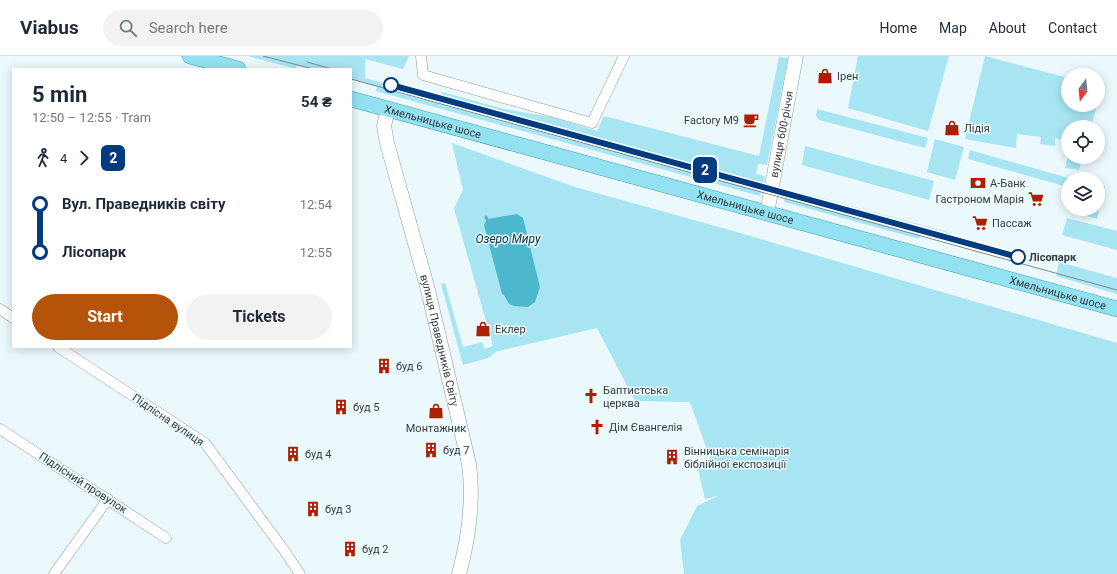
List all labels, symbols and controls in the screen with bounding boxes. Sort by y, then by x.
search box [103,10,383,46]
text: Viabus [20,16,79,39]
icon: search [117,17,139,39]
text: Search here [149,19,228,37]
text: Home [879,20,917,36]
text: Map [939,20,967,36]
text: About [989,20,1026,36]
text: Contact [1048,20,1097,36]
shop icon: Ірен [816,67,834,85]
north arrow [1061,68,1105,112]
map controls [1061,68,1105,216]
place label: Ірен [837,70,858,83]
unlabelled marker [383,77,399,93]
text: 5 min [32,82,87,107]
street label: вулиця 600-річчя [767,90,796,179]
text: 54 ₴ [301,93,332,111]
street label: Хмельницьке шосе [383,102,483,141]
text: 12:50 – 12:55 · Tram [32,110,151,125]
cafe icon: Factory M9 [742,111,760,129]
place label: Factory M9 [684,114,739,127]
shop icon: Лідія [943,119,961,137]
button: locate [1061,120,1105,164]
place label: Лідія [964,122,990,135]
icon: walk [32,147,54,169]
icon: forward [73,147,95,169]
text: 2 [109,150,117,166]
text: 4 [60,151,67,166]
line badge: 2 [692,157,718,183]
text: 2 [701,162,709,178]
button: layers [1061,172,1105,216]
bank icon: А-Банк [969,174,987,192]
place label: А-Банк [990,177,1025,190]
street label: Хмельницьке шосе [696,188,795,227]
supermarket icon: Гастроном Марія [1027,190,1045,208]
place label: Гастроном Марія [936,193,1024,206]
text: Вул. Праведників світу [62,195,226,213]
text: 12:54 [300,197,332,212]
supermarket icon: Пассаж [971,214,989,232]
place label: Пассаж [992,217,1032,230]
water label: Озеро Миру [475,232,541,246]
text: Лісопарк [62,243,126,261]
text: 12:55 [300,245,332,260]
marker: Лісопарк [1010,249,1026,265]
place label: Лісопарк [1029,251,1077,264]
street label: вулиця Праведників Світу [418,273,462,408]
street label: Хмельницьке шосе [1008,273,1108,312]
button: Start [32,294,178,340]
button: Tickets [186,294,332,340]
shop icon: Еклер [474,320,492,338]
place label: Еклер [495,323,526,336]
building icon: буд 6 [375,357,393,375]
place label: буд 6 [396,360,423,373]
place label: Баптистська церква [603,384,668,410]
church icon: Баптистська церква [582,387,600,405]
street label: Підлісна вулиця [130,391,206,449]
building icon: буд 5 [332,398,350,416]
place label: буд 5 [353,401,380,414]
shop icon: Монтажник [427,402,445,420]
church icon: Дім Євангелія [588,418,606,436]
place label: Дім Євангелія [609,421,682,434]
place label: Монтажник [406,422,466,435]
building icon: буд 7 [422,441,440,459]
place label: буд 7 [443,444,470,457]
building icon: буд 4 [284,445,302,463]
place label: Вінницька семінарія біблійної експозиції [684,445,789,471]
place label: буд 4 [305,448,332,461]
building icon: Вінницька семінарія біблійної експозиції [663,448,681,466]
street label: Підлісний провулок [37,450,129,516]
building icon: буд 3 [304,500,322,518]
place label: буд 3 [325,503,352,516]
building icon: буд 2 [341,540,359,558]
place label: буд 2 [362,543,389,556]

